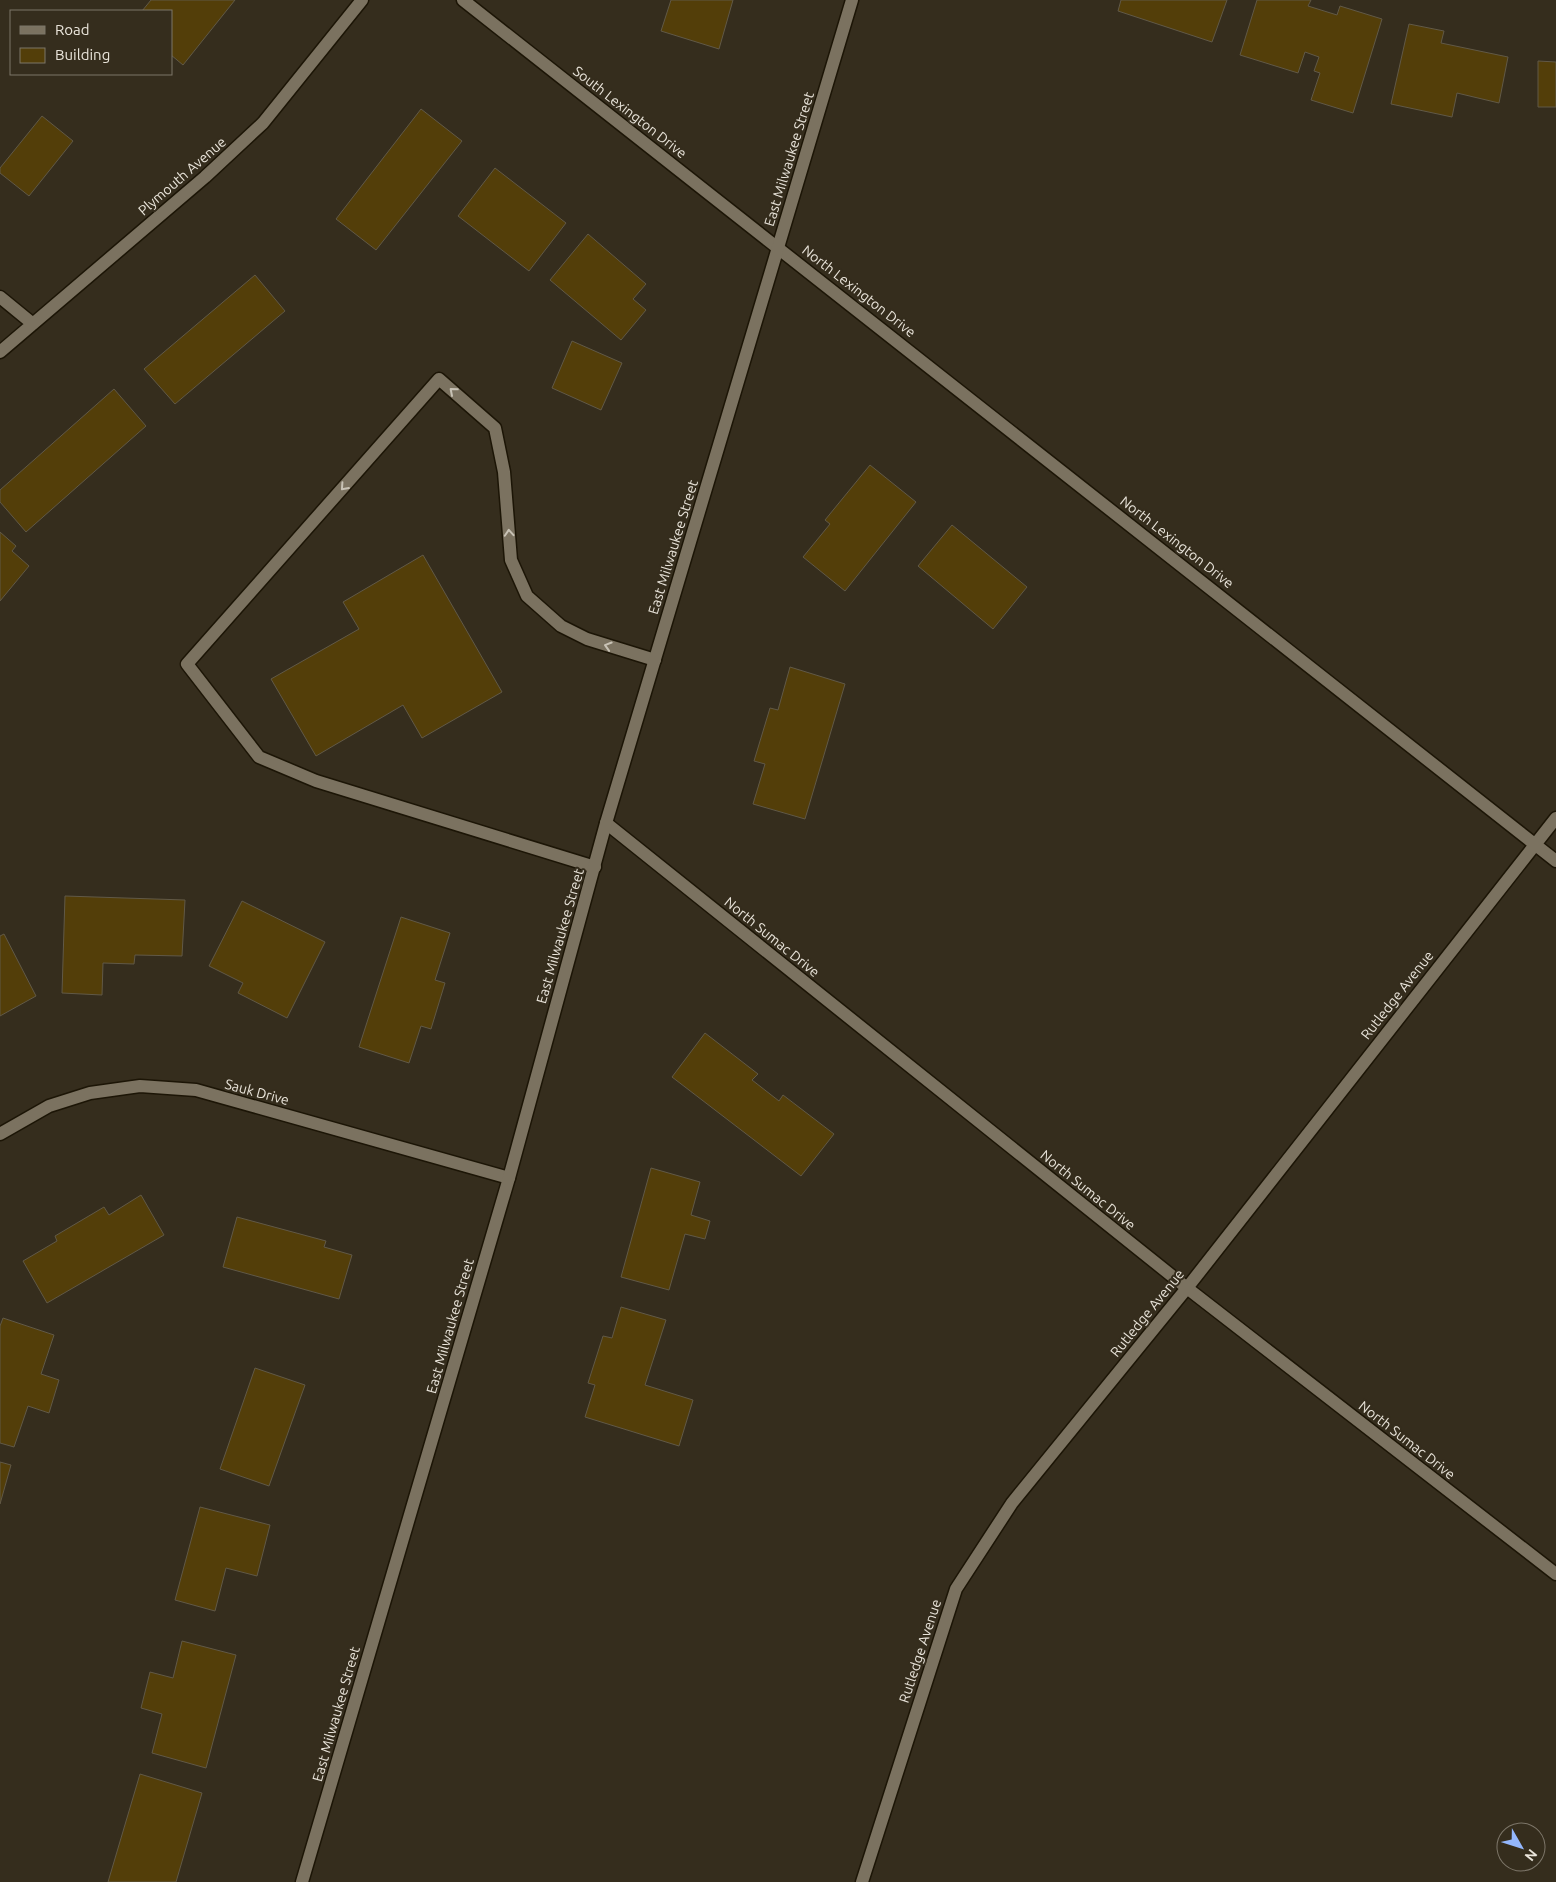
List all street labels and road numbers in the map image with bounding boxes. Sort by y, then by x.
street label: South Lexington Drive [570,63,690,161]
street label: East Milwaukee Street [761,89,817,228]
street label: Plymouth Avenue [135,134,229,218]
street label: North Lexington Drive [799,242,919,340]
street label: East Milwaukee Street [645,477,701,616]
street label: North Lexington Drive [1117,493,1237,591]
street label: East Milwaukee Street [533,866,587,1005]
street label: North Sumac Drive [721,894,823,980]
street label: Rutledge Avenue [1357,948,1437,1042]
street label: Sauk Drive [223,1076,291,1108]
street label: North Sumac Drive [1037,1147,1139,1233]
street label: East Milwaukee Street [423,1256,477,1395]
street label: Rutledge Avenue [1107,1266,1187,1360]
street label: North Sumac Drive [1356,1397,1458,1483]
street label: Rutledge Avenue [896,1597,944,1705]
street label: East Milwaukee Street [309,1644,363,1783]

